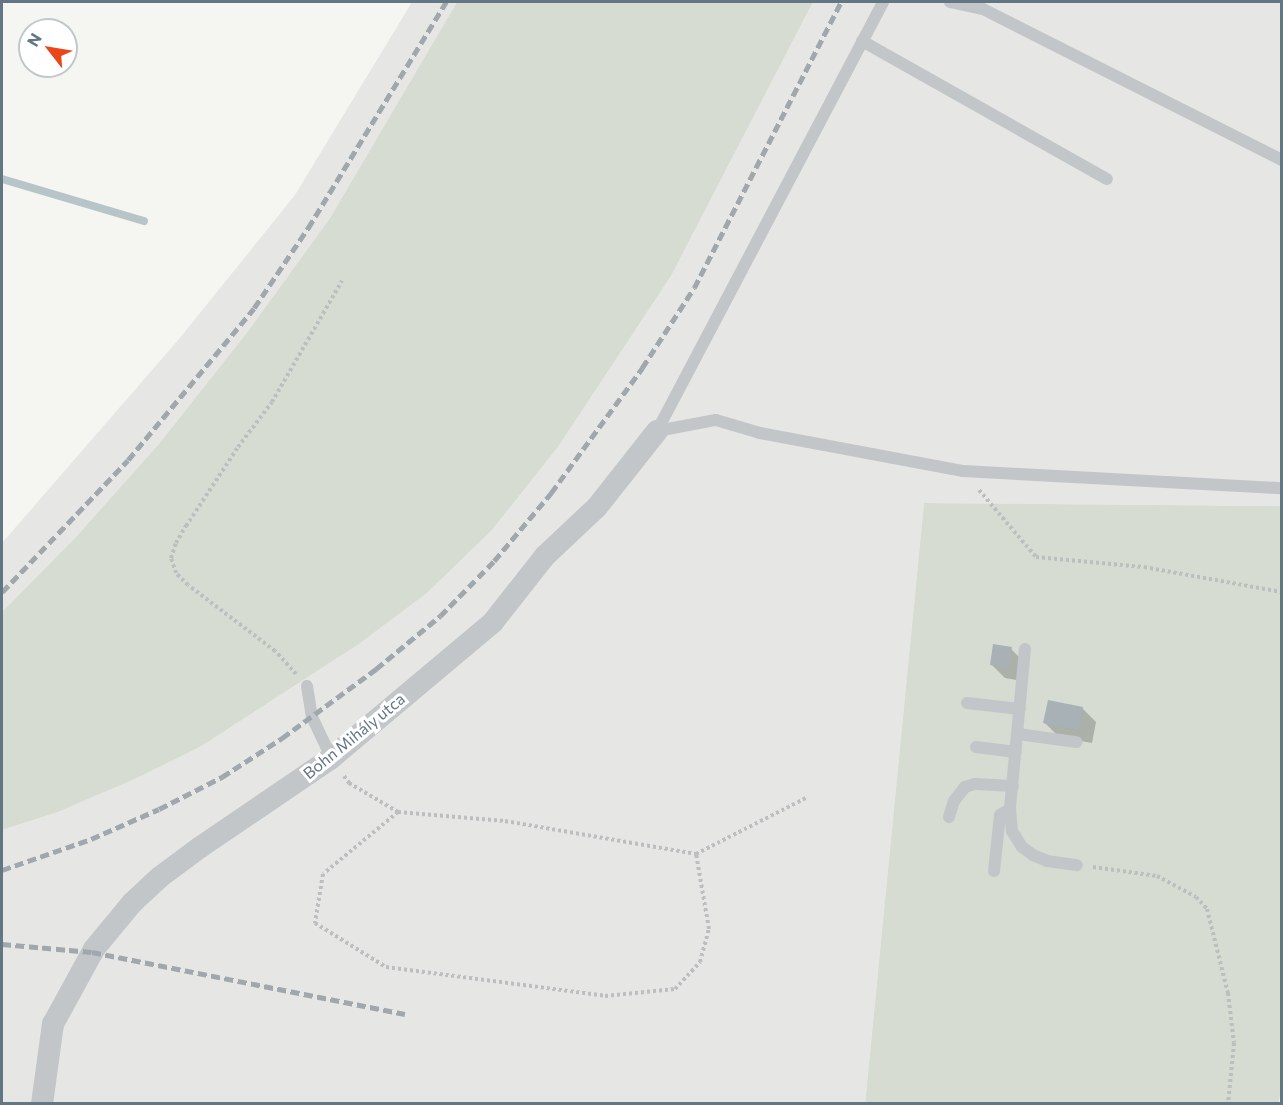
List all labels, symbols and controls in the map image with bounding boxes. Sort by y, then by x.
north arrow [18,18,78,78]
text: N [23,29,45,50]
street label: Bohn Mihály utca [299,689,409,783]

